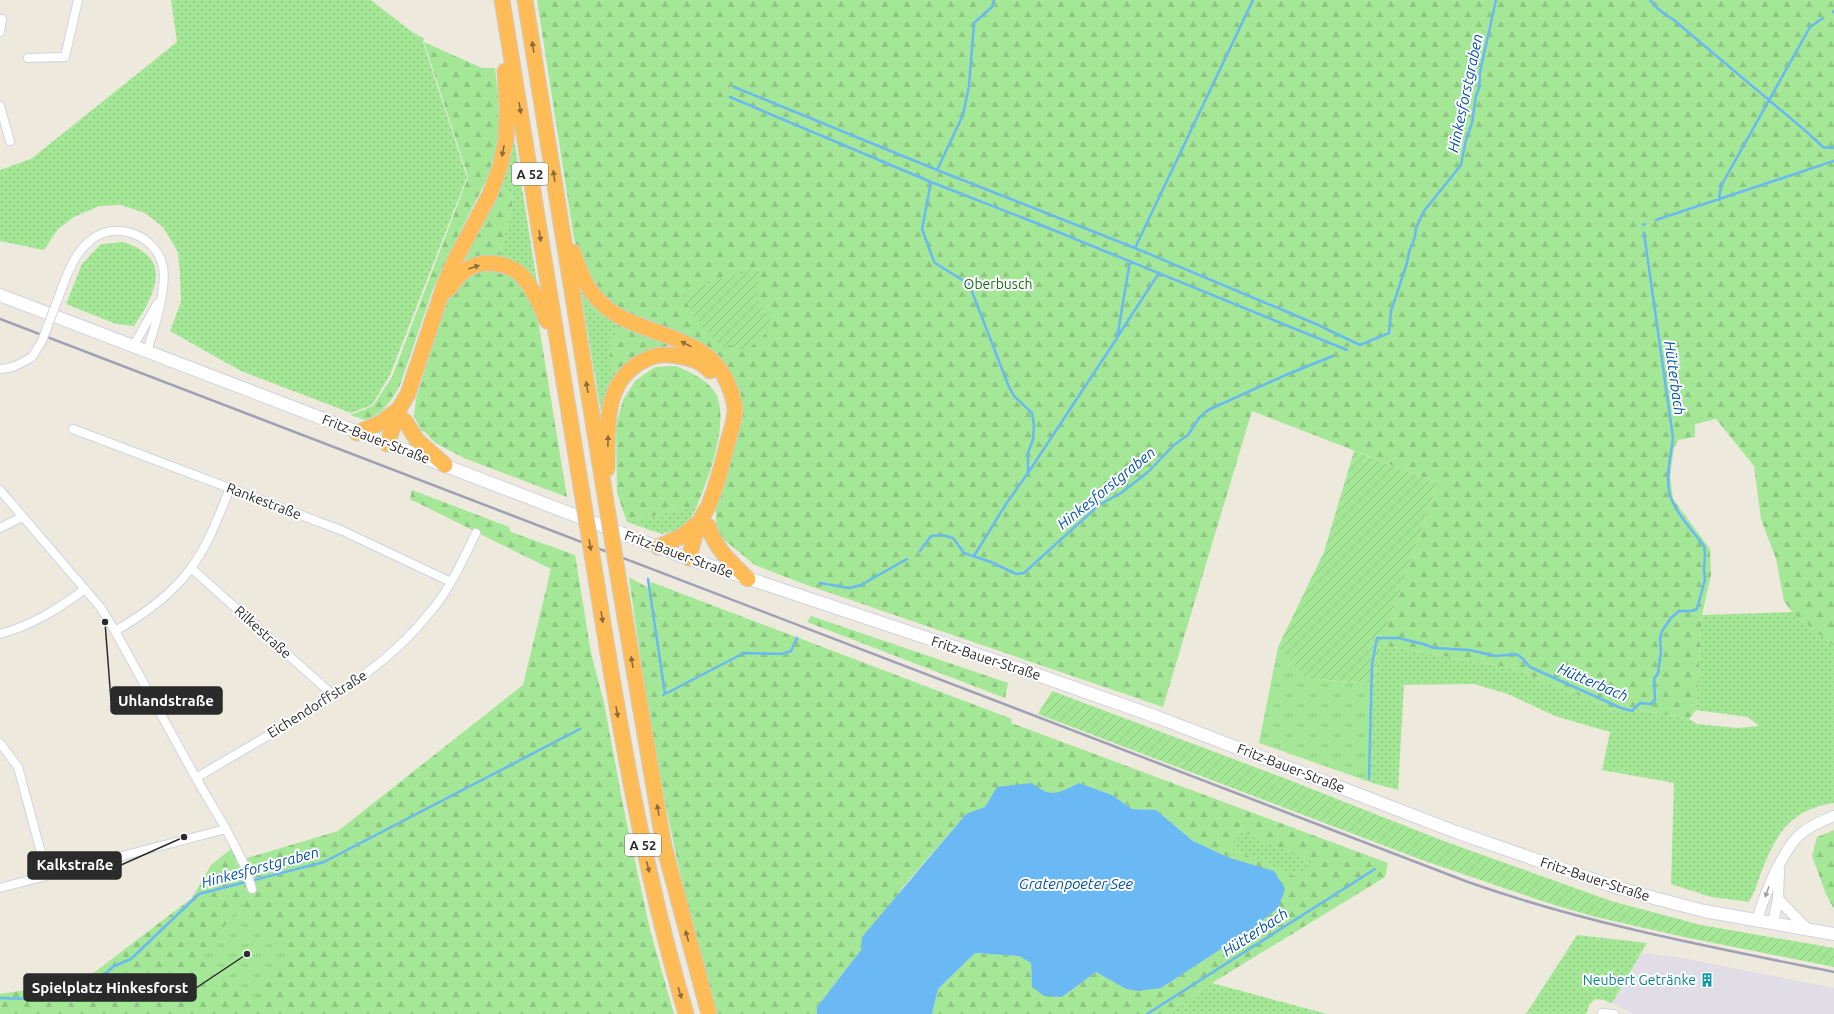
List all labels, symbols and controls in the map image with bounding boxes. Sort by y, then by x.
water label: Hinkesforstgraben [1444,32,1486,154]
one-way arrow [530,41,536,54]
one-way arrow [517,102,523,114]
one-way arrow [500,144,506,157]
road number: A 52 [512,163,548,185]
one-way arrow [551,170,557,182]
one-way arrow [537,230,543,242]
one-way arrow [468,263,480,269]
park label: Oberbusch [964,276,1032,292]
one-way arrow [680,340,692,347]
water label: Hütterbach [1661,340,1689,416]
one-way arrow [584,381,590,393]
street label: Fritz-Bauer-Straße [320,411,432,467]
one-way arrow [604,435,611,447]
water label: Hinkesforstgraben [1054,443,1158,533]
street label: Rankestraße [224,479,304,523]
street label: Fritz-Bauer-Straße [623,527,735,581]
one-way arrow [587,539,593,551]
street label: Rilkestraße [231,602,295,662]
one-way arrow [599,611,605,623]
street label: Fritz-Bauer-Straße [929,633,1043,683]
one-way arrow [629,656,635,668]
water label: Hütterbach [1555,660,1631,704]
street label: Eichendorffstraße [264,667,370,741]
callout: Uhlandstraße [111,687,222,714]
text: Uhlandstraße [118,692,214,709]
one-way arrow [615,706,621,718]
street label: Fritz-Bauer-Straße [1235,740,1347,796]
one-way arrow [654,803,660,816]
road number: A 52 [625,834,661,856]
water label: Hinkesforstgraben [199,843,321,891]
callout: Kalkstraße [28,852,121,879]
street label: Fritz-Bauer-Straße [1538,854,1652,904]
text: Kalkstraße [36,856,114,873]
one-way arrow [645,860,651,873]
water label: Gratenpoeter See [1019,875,1134,892]
one-way arrow [1763,887,1769,899]
water label: Hütterbach [1219,905,1291,959]
one-way arrow [684,930,690,942]
place label: Neubert Getränke [1583,972,1696,988]
building icon: Neubert Getränke [1699,972,1715,988]
callout: Spielplatz Hinkesforst [24,974,196,1001]
text: Spielplatz Hinkesforst [32,979,189,996]
one-way arrow [677,987,683,999]

